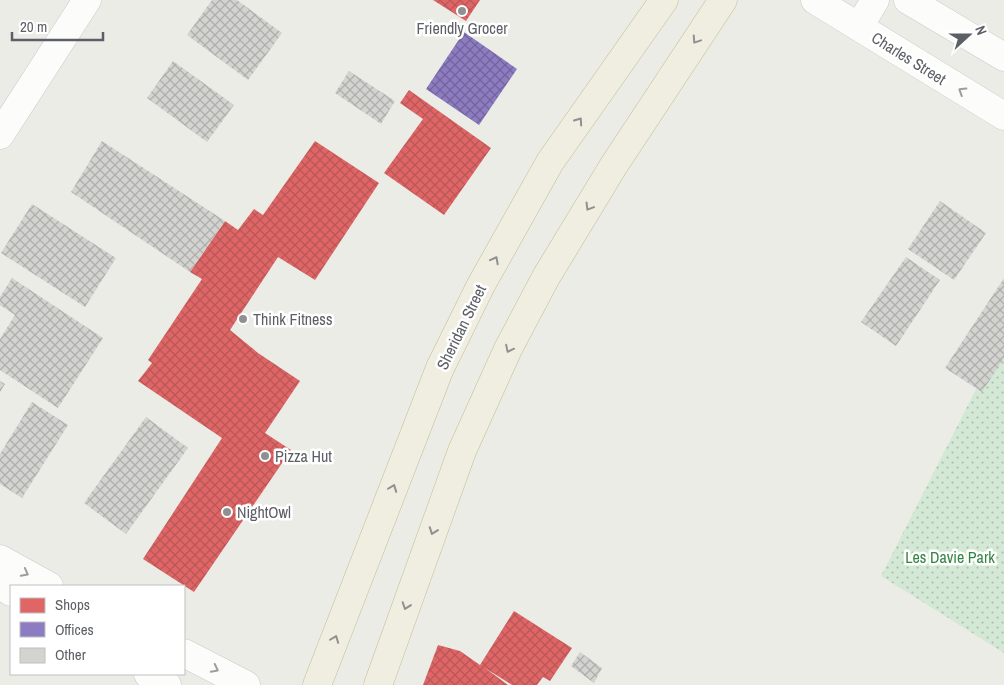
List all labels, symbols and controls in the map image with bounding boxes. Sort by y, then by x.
marker: Friendly Grocer [456,5,468,17]
scale bar [12,10,104,42]
north arrow [944,10,994,60]
text: 20 m [20,16,47,37]
place label: Friendly Grocer [416,17,508,39]
text: N [971,23,991,37]
street label: Charles Street [868,26,951,90]
one-way arrow [693,35,702,44]
one-way arrow [959,87,968,97]
one-way arrow [573,117,582,127]
one-way arrow [585,202,595,211]
one-way arrow [489,256,499,265]
street label: Sheridan Street [431,281,491,373]
place label: Think Fitness [253,308,333,330]
marker: Think Fitness [237,313,249,325]
one-way arrow [505,343,515,352]
place label: Pizza Hut [275,445,332,467]
marker: Pizza Hut [259,450,271,462]
one-way arrow [387,484,397,492]
place label: NightOwl [237,501,291,523]
marker: NightOwl [221,506,233,518]
one-way arrow [429,526,439,535]
park label: Les Davie Park [905,546,995,568]
one-way arrow [19,567,28,577]
legend [10,585,185,675]
text: Shops [55,594,90,615]
one-way arrow [402,601,412,610]
text: Offices [55,619,94,640]
one-way arrow [329,636,339,644]
text: Other [55,644,86,665]
one-way arrow [210,663,219,673]

